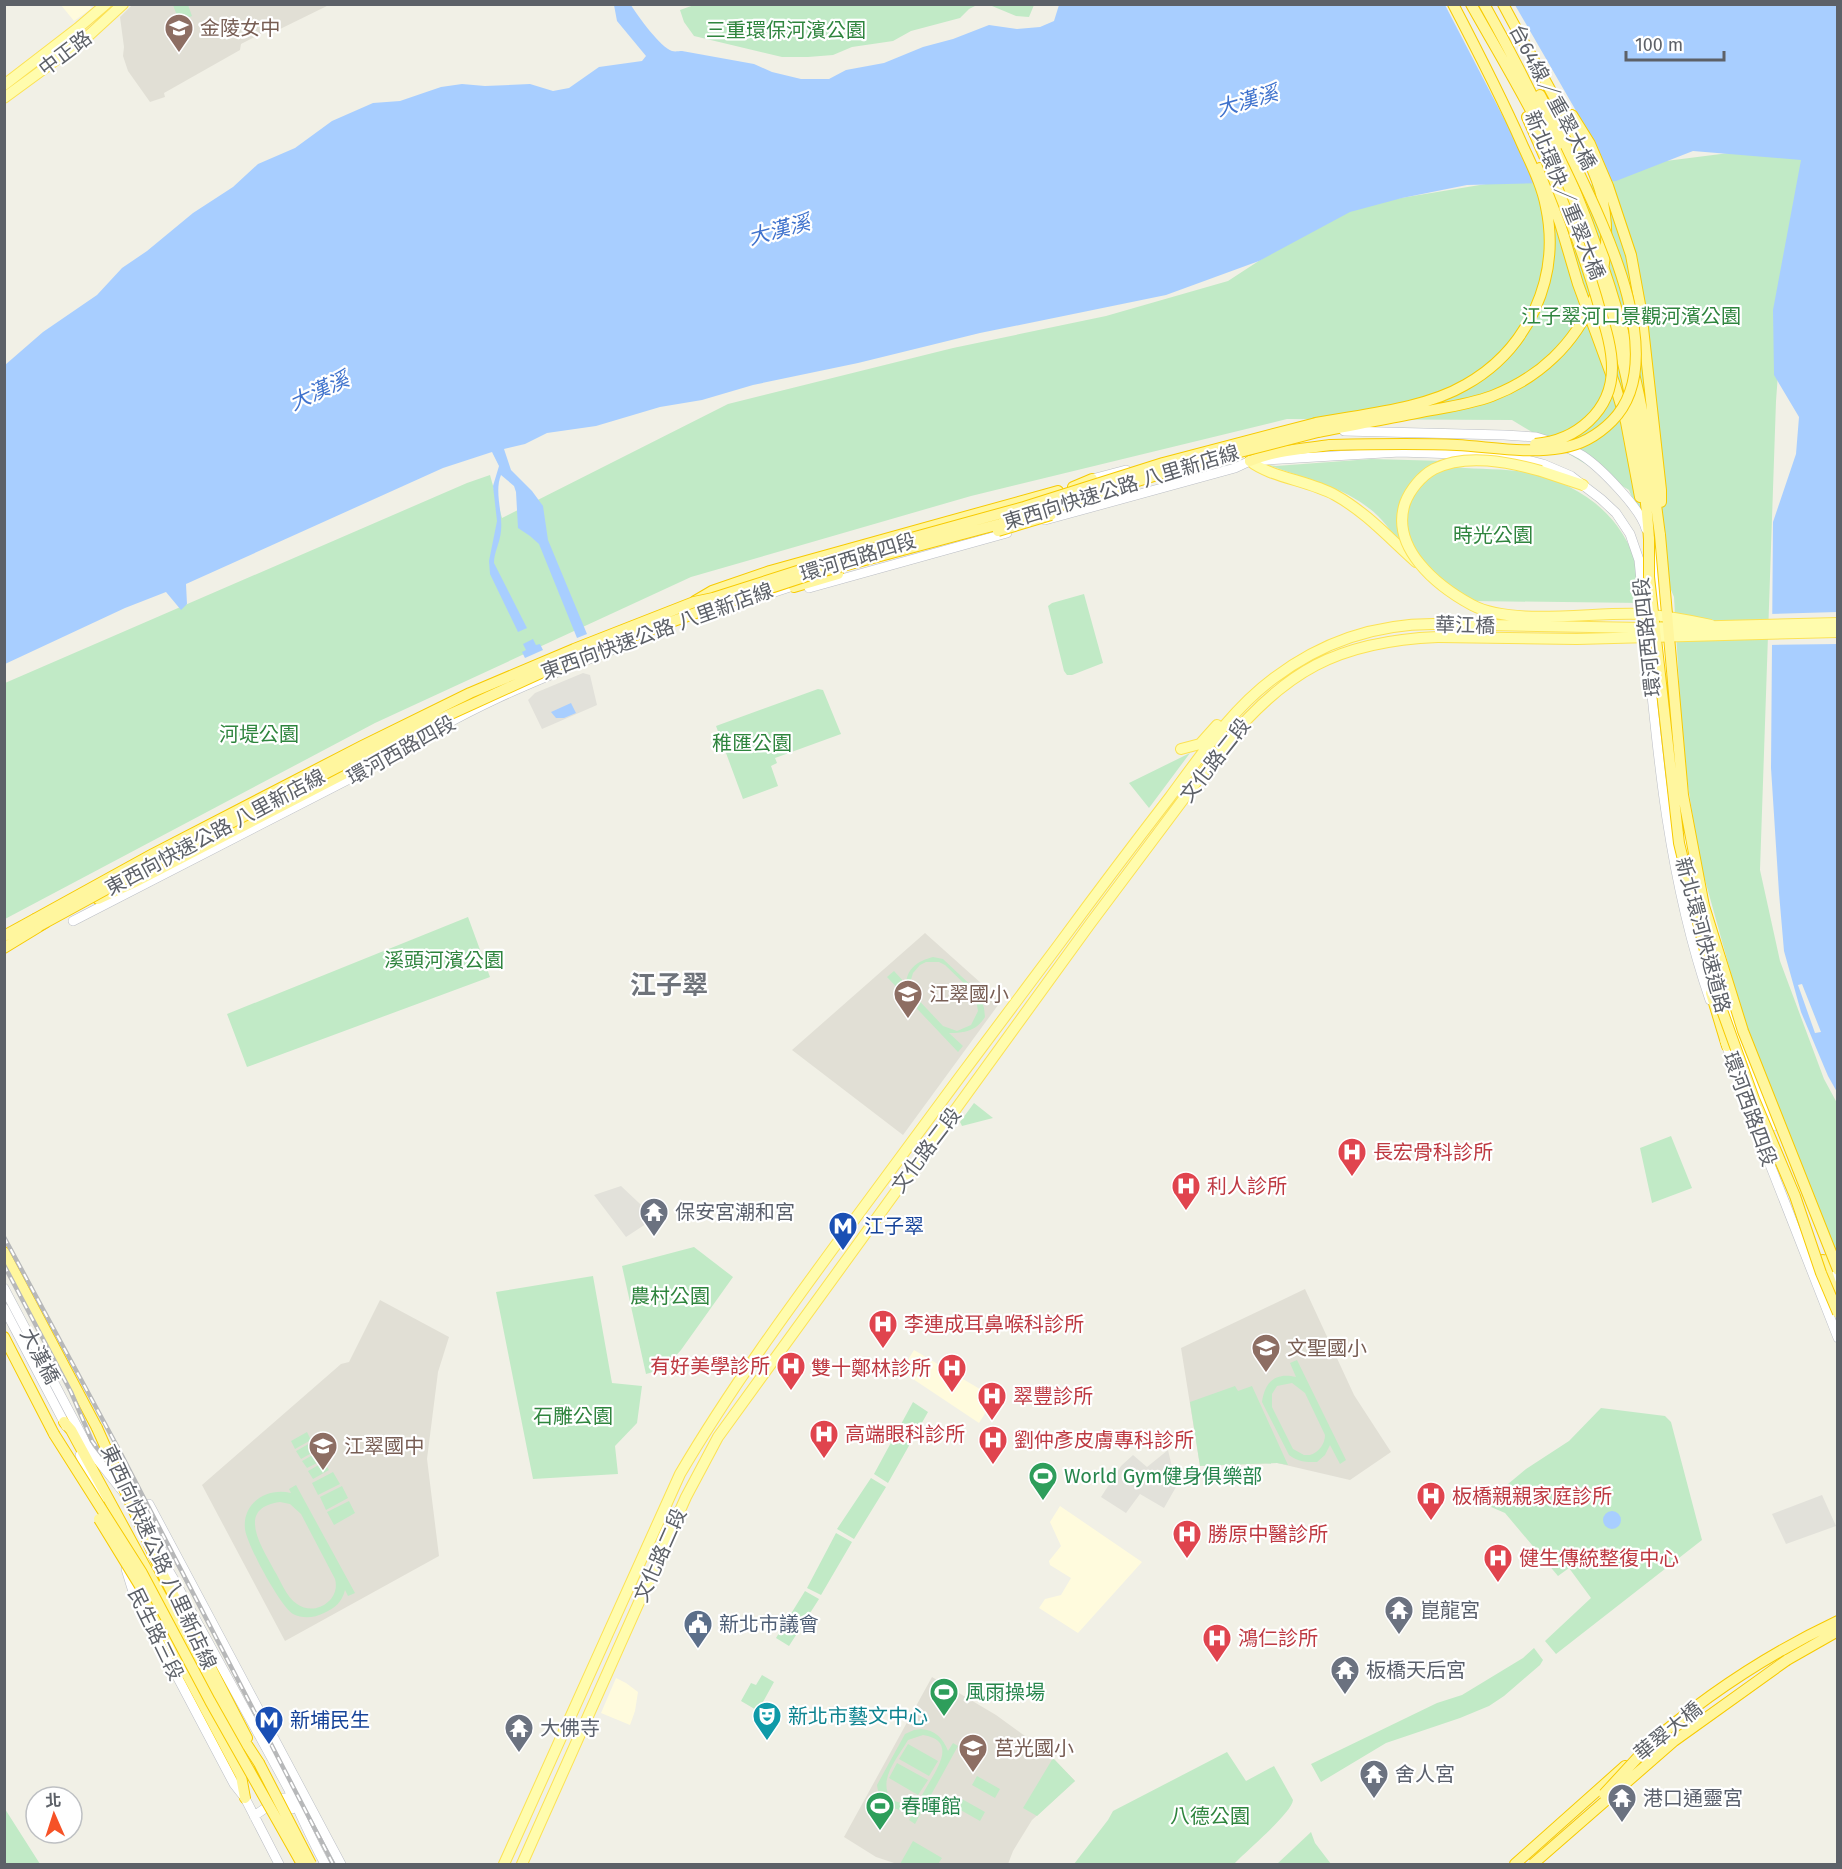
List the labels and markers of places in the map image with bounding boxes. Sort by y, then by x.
school or university icon: 金陵女中 [163,12,195,54]
place label: 金陵女中 [200,16,280,40]
school or university icon: 江翠國小 [892,978,924,1020]
place label: 江翠國小 [929,982,1009,1006]
hospital icon: 長宏骨科診所 [1336,1136,1368,1178]
place label: 長宏骨科診所 [1373,1140,1493,1164]
hospital icon: 利人診所 [1170,1170,1202,1212]
place label: 利人診所 [1207,1174,1287,1198]
temple icon: 保安宮潮和宮 [638,1196,670,1238]
place label: 保安宮潮和宮 [675,1200,795,1224]
metro station icon: 江子翠 [827,1210,859,1252]
place label: 江子翠 [864,1214,924,1238]
hospital icon: 李連成耳鼻喉科診所 [867,1308,899,1350]
place label: 李連成耳鼻喉科診所 [904,1312,1084,1336]
school or university icon: 文聖國小 [1250,1332,1282,1374]
place label: 文聖國小 [1287,1336,1367,1360]
hospital icon: 有好美學診所 [775,1350,807,1392]
hospital icon: 雙十鄭林診所 [936,1352,968,1394]
place label: 有好美學診所 [650,1354,770,1378]
place label: 雙十鄭林診所 [811,1356,931,1380]
hospital icon: 翠豐診所 [976,1380,1008,1422]
place label: 翠豐診所 [1013,1384,1093,1408]
hospital icon: 高端眼科診所 [808,1418,840,1460]
place label: 高端眼科診所 [845,1422,965,1446]
hospital icon: 劉仲彥皮膚專科診所 [977,1424,1009,1466]
place label: 劉仲彥皮膚專科診所 [1014,1428,1194,1452]
school or university icon: 江翠國中 [307,1430,339,1472]
place label: 江翠國中 [344,1434,424,1458]
sports icon: World Gym健身俱樂部 [1027,1460,1059,1502]
place label: World Gym健身俱樂部 [1064,1464,1262,1488]
hospital icon: 板橋親親家庭診所 [1415,1480,1447,1522]
place label: 板橋親親家庭診所 [1452,1484,1612,1508]
hospital icon: 勝原中醫診所 [1171,1518,1203,1560]
place label: 勝原中醫診所 [1208,1522,1328,1546]
hospital icon: 健生傳統整復中心 [1482,1542,1514,1584]
place label: 健生傳統整復中心 [1519,1546,1679,1570]
temple icon: 崑龍宮 [1383,1594,1415,1636]
place label: 崑龍宮 [1420,1598,1480,1622]
public building icon: 新北市議會 [682,1608,714,1650]
place label: 新北市議會 [719,1612,819,1636]
hospital icon: 鴻仁診所 [1201,1622,1233,1664]
place label: 鴻仁診所 [1238,1626,1318,1650]
temple icon: 板橋天后宮 [1329,1654,1361,1696]
place label: 板橋天后宮 [1366,1658,1466,1682]
sports icon: 風雨操場 [928,1676,960,1718]
place label: 風雨操場 [965,1680,1045,1704]
theatre icon: 新北市藝文中心 [751,1700,783,1742]
metro station icon: 新埔民生 [253,1704,285,1746]
place label: 新北市藝文中心 [788,1704,928,1728]
place label: 新埔民生 [290,1708,370,1732]
temple icon: 大佛寺 [503,1712,535,1754]
place label: 大佛寺 [540,1716,600,1740]
school or university icon: 莒光國小 [957,1732,989,1774]
place label: 莒光國小 [994,1736,1074,1760]
temple icon: 舍人宮 [1358,1758,1390,1800]
place label: 舍人宮 [1395,1762,1455,1786]
temple icon: 港口通靈宮 [1606,1782,1638,1824]
place label: 港口通靈宮 [1643,1786,1743,1810]
sports icon: 春暉館 [864,1790,896,1832]
place label: 春暉館 [901,1794,961,1818]

